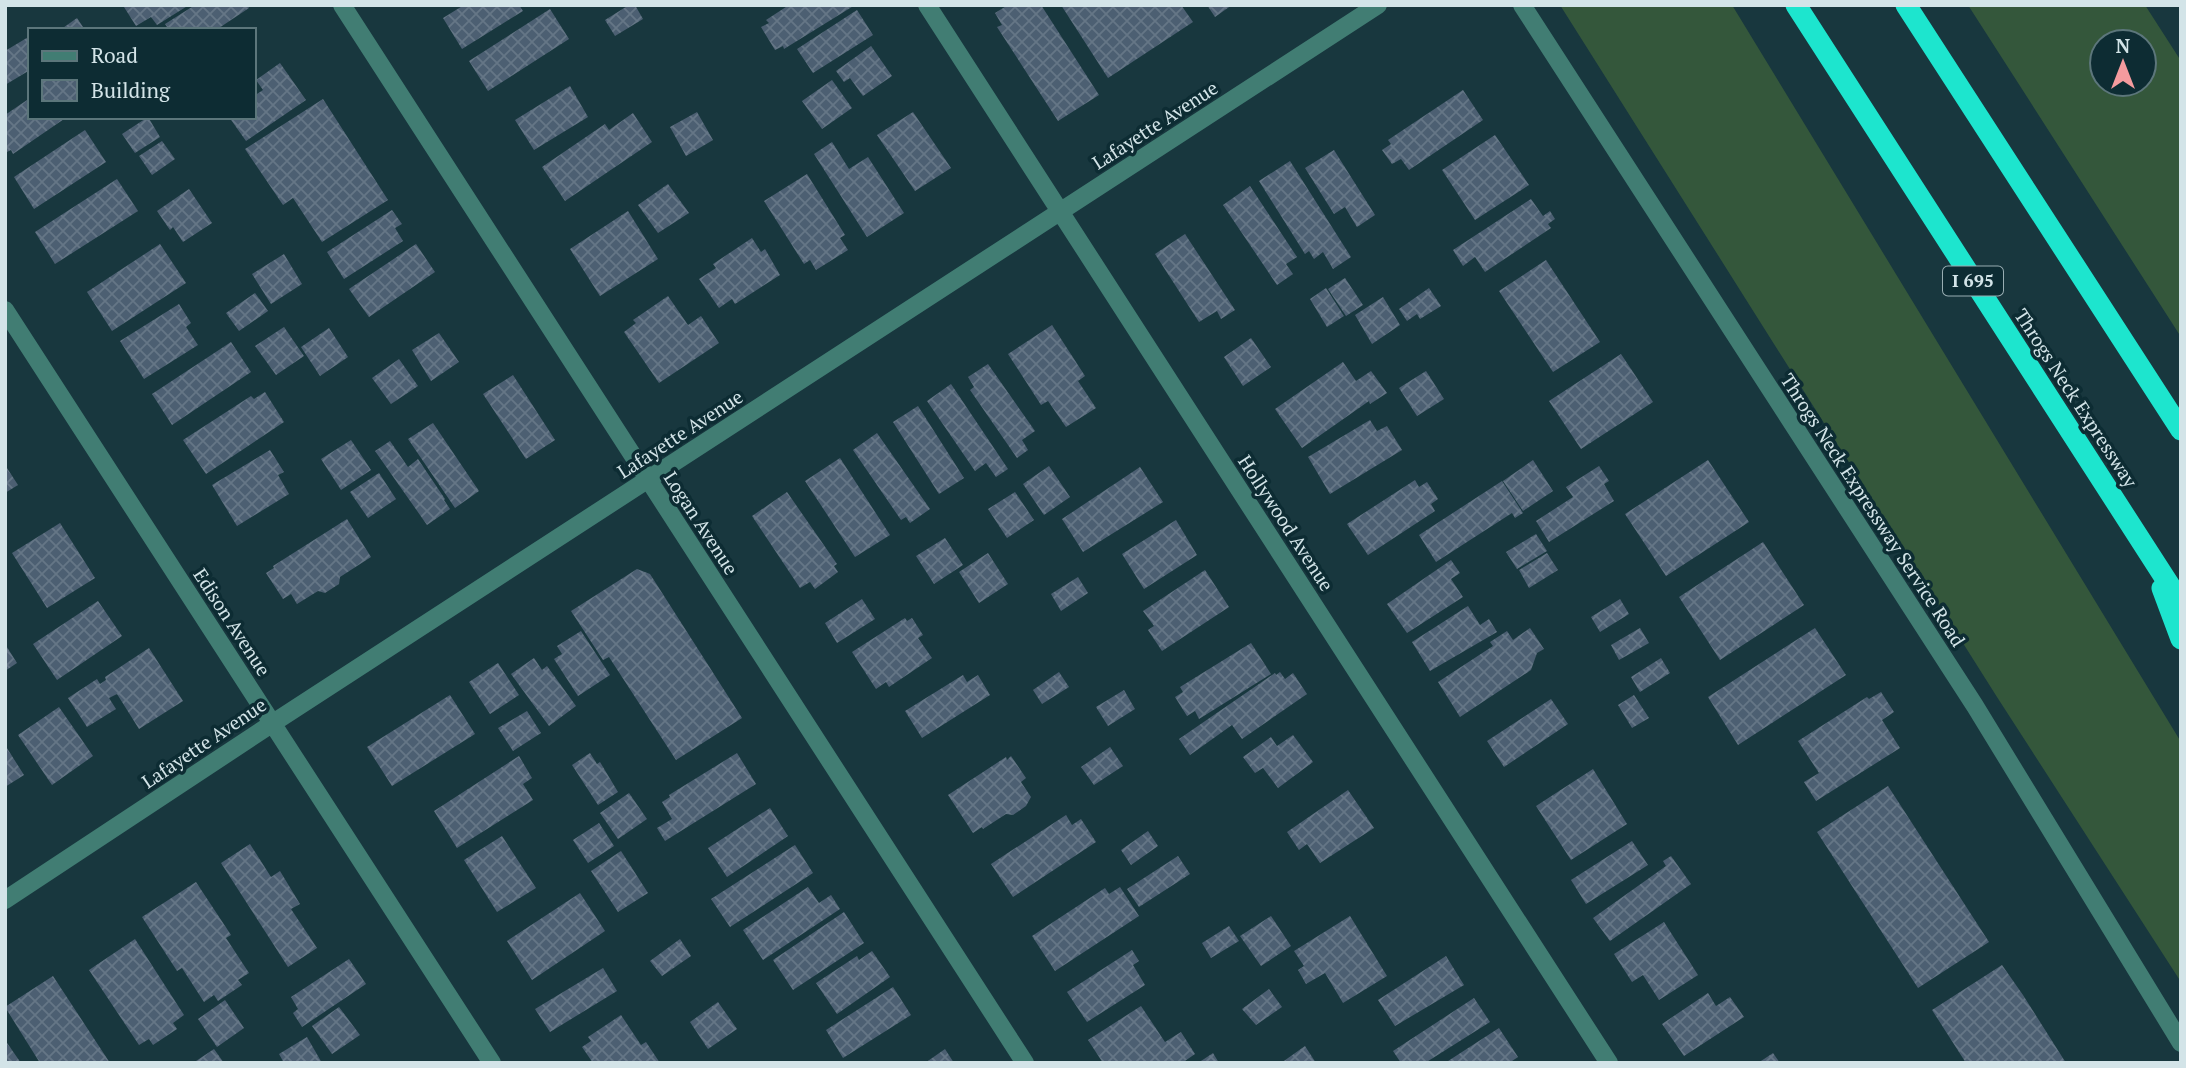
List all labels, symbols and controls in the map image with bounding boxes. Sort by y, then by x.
legend [28,28,256,119]
north arrow [2088,28,2158,98]
text: N [2116,33,2131,58]
text: Road [91,41,138,69]
street label: Lafayette Avenue [1087,75,1222,175]
text: Building [91,76,171,104]
road number: I 695 [1943,267,2003,296]
street label: Throgs Neck Expressway [2009,304,2144,492]
street label: Throgs Neck Expressway Service Road [1776,368,1971,651]
street label: Lafayette Avenue [612,384,747,484]
street label: Hollywood Avenue [1233,450,1340,596]
street label: Logan Avenue [659,466,744,579]
street label: Edison Avenue [188,563,277,680]
street label: Lafayette Avenue [137,692,271,793]

